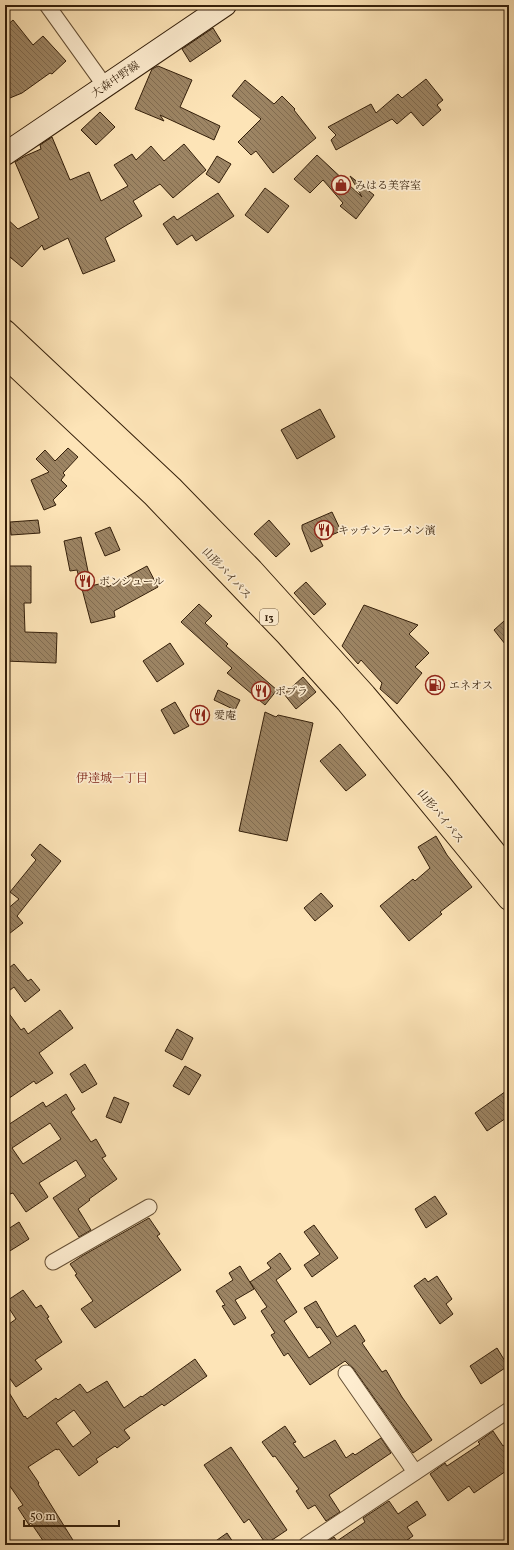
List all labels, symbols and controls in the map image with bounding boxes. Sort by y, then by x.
street label: 大森中野線 [89,59,143,102]
shop icon: みはる美容室 [330,174,352,196]
place label: みはる美容室 [355,179,421,194]
restaurant icon: キッチンラーメン濱 [313,519,335,541]
place label: キッチンラーメン濱 [338,524,436,539]
street label: 山形バイパス [198,545,254,603]
restaurant icon: ボンシュール [74,570,96,592]
place label: ボンシュール [99,575,164,590]
road number: 13 [260,609,278,625]
fuel station icon: エネオス [424,674,446,696]
place label: エネオス [449,679,493,694]
restaurant icon: ポプラ [250,680,272,702]
place label: ポプラ [275,685,308,700]
restaurant icon: 愛庵 [189,704,211,726]
place label: 愛庵 [214,709,236,724]
district label: 伊達城一丁目 [76,771,148,787]
street label: 山形バイパス [413,787,466,847]
scale bar [24,1502,119,1528]
text: 50 m [30,1509,56,1525]

